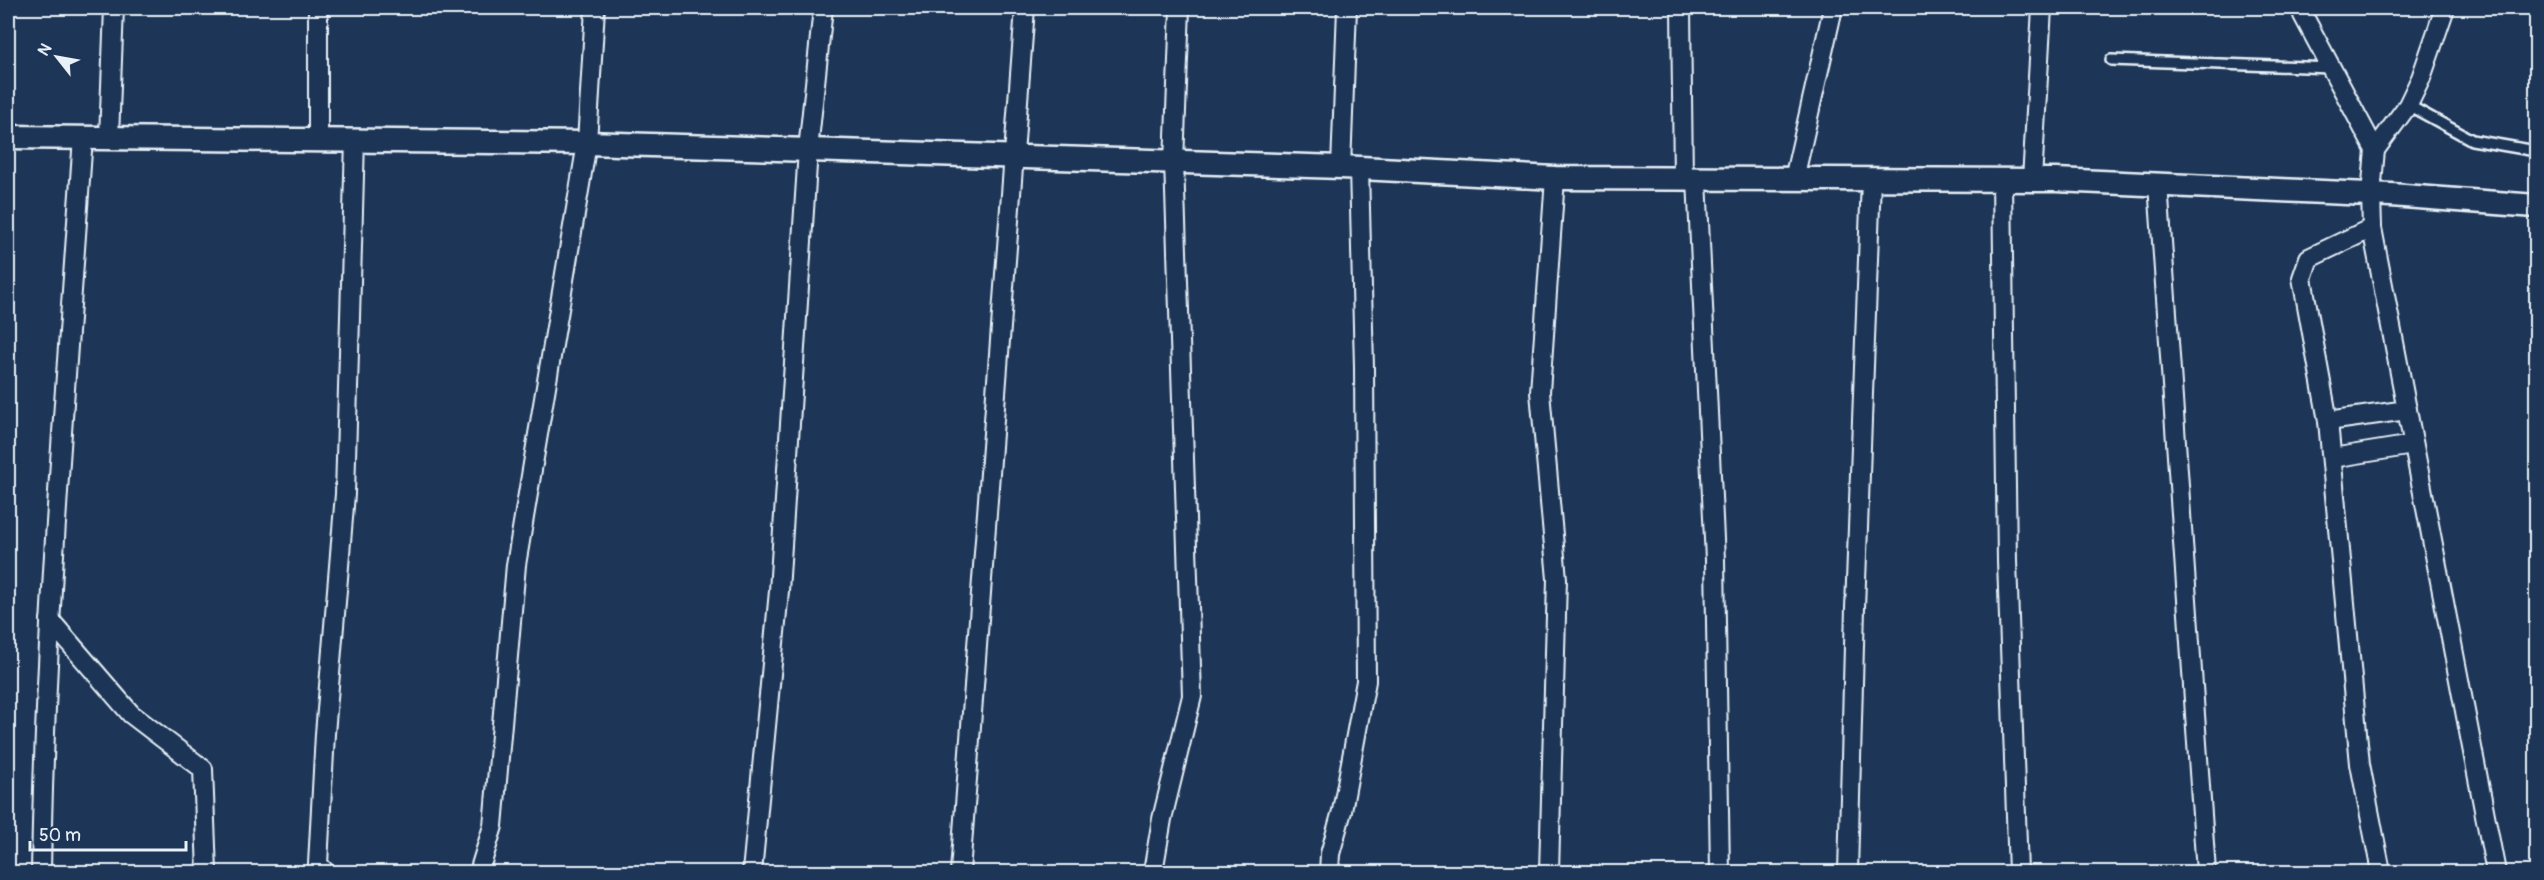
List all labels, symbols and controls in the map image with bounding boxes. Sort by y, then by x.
north arrow [27,27,87,87]
text: N [34,40,56,60]
scale bar [30,814,186,852]
text: 50 m [39,824,81,847]

